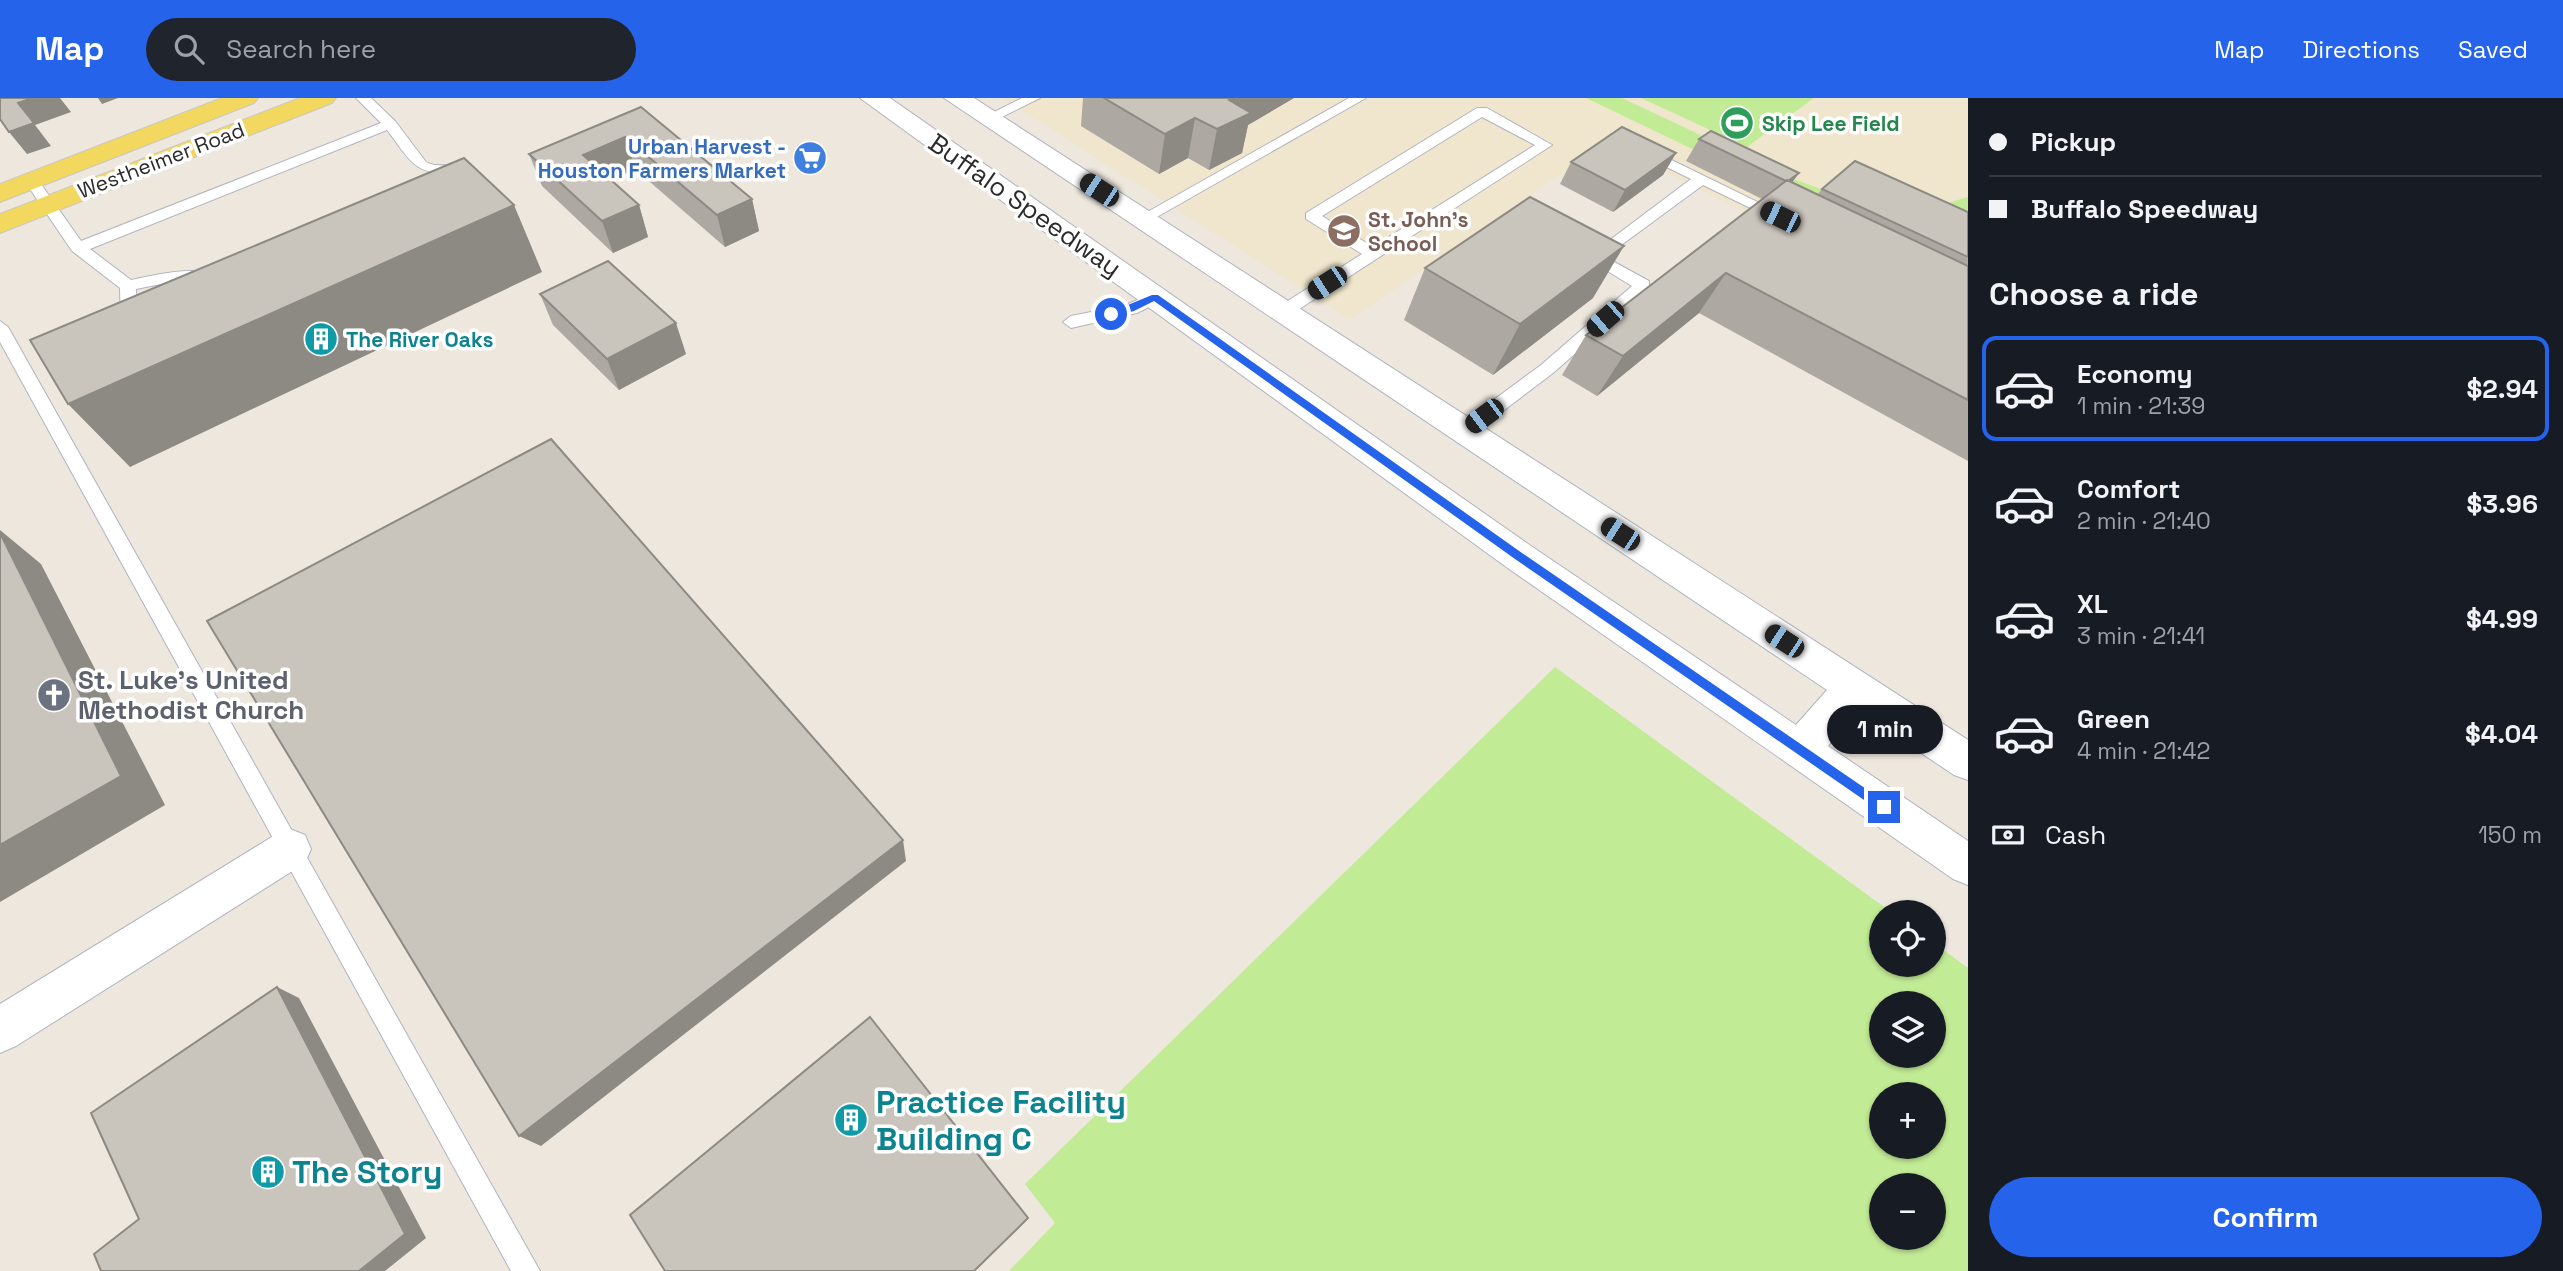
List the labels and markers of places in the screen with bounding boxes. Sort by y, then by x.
sports icon: Skip Lee Field [1718,104,1756,142]
place label: Skip Lee Field [1762,110,1900,137]
place label: Urban Harvest - Houston Farmers Market [538,133,786,184]
supermarket icon: Urban Harvest - Houston Farmers Market [791,139,829,177]
place label: St. John's School [1368,206,1469,257]
school or university icon: St. John's School [1325,212,1363,250]
building icon: The River Oaks [302,320,340,358]
place label: The River Oaks [346,326,493,353]
place label: St. Luke's United Methodist Church [78,663,304,727]
church icon: St. Luke's United Methodist Church [35,676,73,714]
place label: Practice Facility Building C [876,1082,1126,1159]
building icon: Practice Facility Building C [832,1101,870,1139]
place label: The Story [292,1152,443,1192]
building icon: The Story [249,1153,287,1191]

